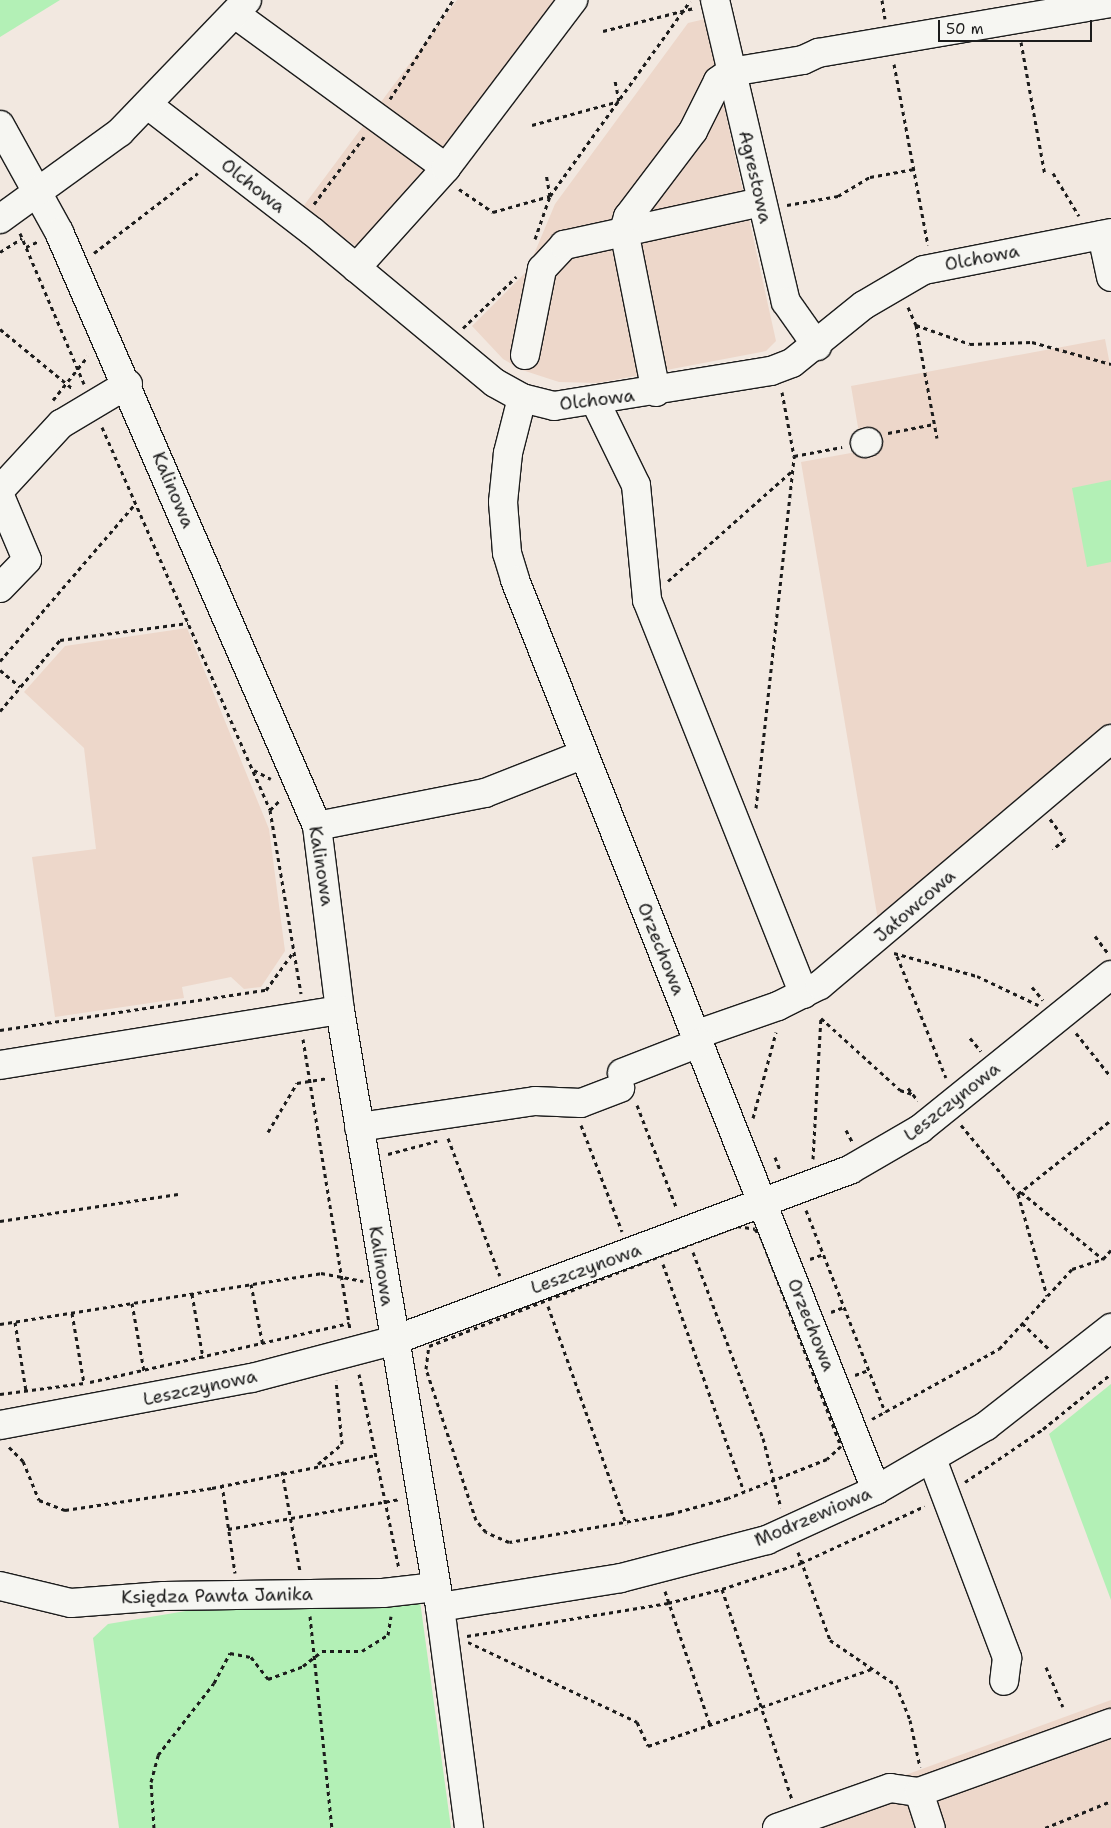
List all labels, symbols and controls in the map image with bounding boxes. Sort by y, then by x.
scale bar [941,10,1095,42]
text: 50 m [946,19,984,39]
street label: Agrestowa [734,129,776,225]
street label: Olchowa [217,154,289,218]
street label: Olchowa [943,240,1021,276]
street label: Olchowa [558,385,636,415]
street label: Kalinowa [147,449,199,531]
street label: Kalinowa [304,824,338,908]
street label: Jałowcowa [870,865,960,947]
street label: Orzechowa [633,900,689,998]
street label: Leszczynowa [900,1058,1004,1146]
street label: Kalinowa [364,1224,398,1308]
street label: Leszczynowa [528,1239,644,1299]
street label: Orzechowa [783,1276,839,1374]
street label: Leszczynowa [141,1365,259,1411]
street label: Modrzewiowa [751,1483,875,1551]
street label: Księdza Pawła Janika [121,1584,313,1608]

